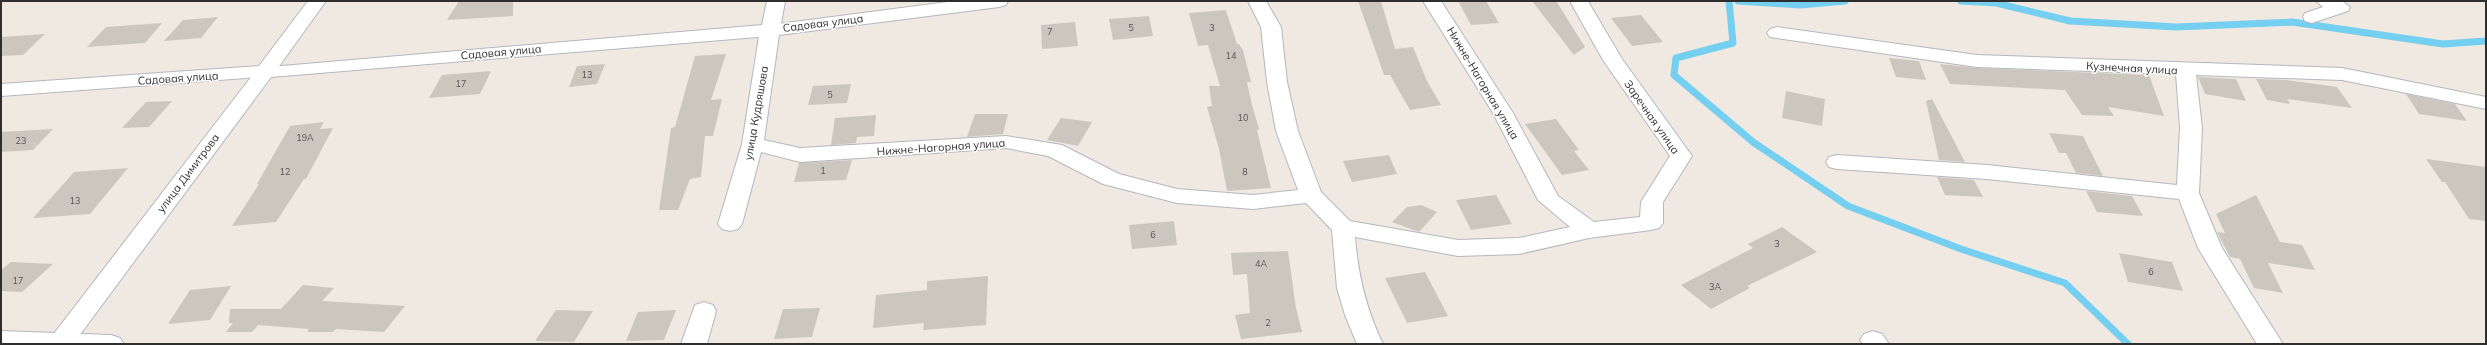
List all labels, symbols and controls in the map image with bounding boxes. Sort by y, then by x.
street label: Садовая улица [782,11,864,35]
house number: 5 [1128,22,1134,33]
house number: 3 [1209,22,1215,33]
street label: Нижне-Нагорная улица [1444,24,1522,142]
house number: 7 [1047,26,1053,37]
street label: Садовая улица [460,41,542,63]
house number: 14 [1226,50,1237,61]
street label: Кузнечная улица [2086,59,2178,77]
street label: улица Кудряшова [741,65,771,161]
street label: Садовая улица [137,68,219,88]
house number: 13 [582,69,592,80]
street label: Заречная улица [1621,77,1683,157]
house number: 17 [456,78,466,89]
house number: 5 [827,89,833,100]
house number: 10 [1238,112,1248,123]
street label: улица Димитрова [154,131,222,215]
house number: 19А [296,132,314,143]
house number: 23 [16,135,26,146]
street label: Нижне-Нагорная улица [876,136,1006,158]
house number: 1 [820,165,826,176]
house number: 12 [280,166,290,177]
house number: 8 [1242,166,1248,177]
house number: 13 [70,195,80,206]
house number: 6 [1150,229,1156,240]
house number: 3 [1774,238,1780,249]
house number: 4А [1255,258,1267,269]
house number: 6 [2148,266,2154,277]
house number: 17 [13,275,23,286]
house number: 3А [1709,281,1721,292]
house number: 2 [1265,317,1271,328]

